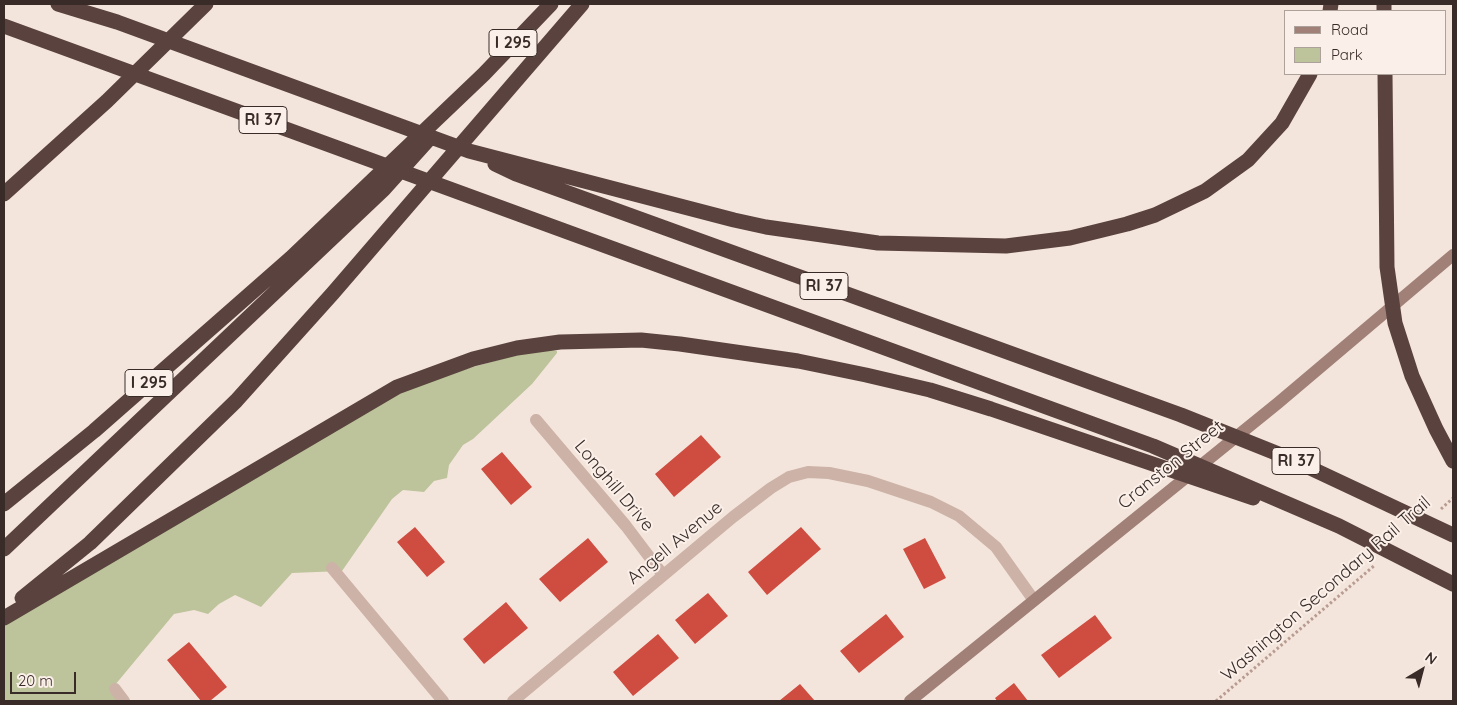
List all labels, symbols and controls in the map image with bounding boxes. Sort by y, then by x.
legend [1284,10,1447,75]
text: Road [1331,20,1368,39]
road number: I 295 [489,29,537,56]
text: Park [1331,45,1363,64]
road number: RI 37 [239,106,287,134]
road number: RI 37 [800,272,848,300]
road number: I 295 [125,369,173,396]
street label: Cranston Street [1114,416,1228,514]
street label: Longhill Drive [570,436,658,536]
road number: RI 37 [1272,448,1320,474]
street label: Washington Secondary Rail Trail [1217,492,1435,686]
street label: Angell Avenue [623,497,727,589]
north arrow [1397,645,1447,695]
text: N [1421,648,1441,668]
scale bar [12,662,79,694]
text: 20 m [18,671,53,690]

